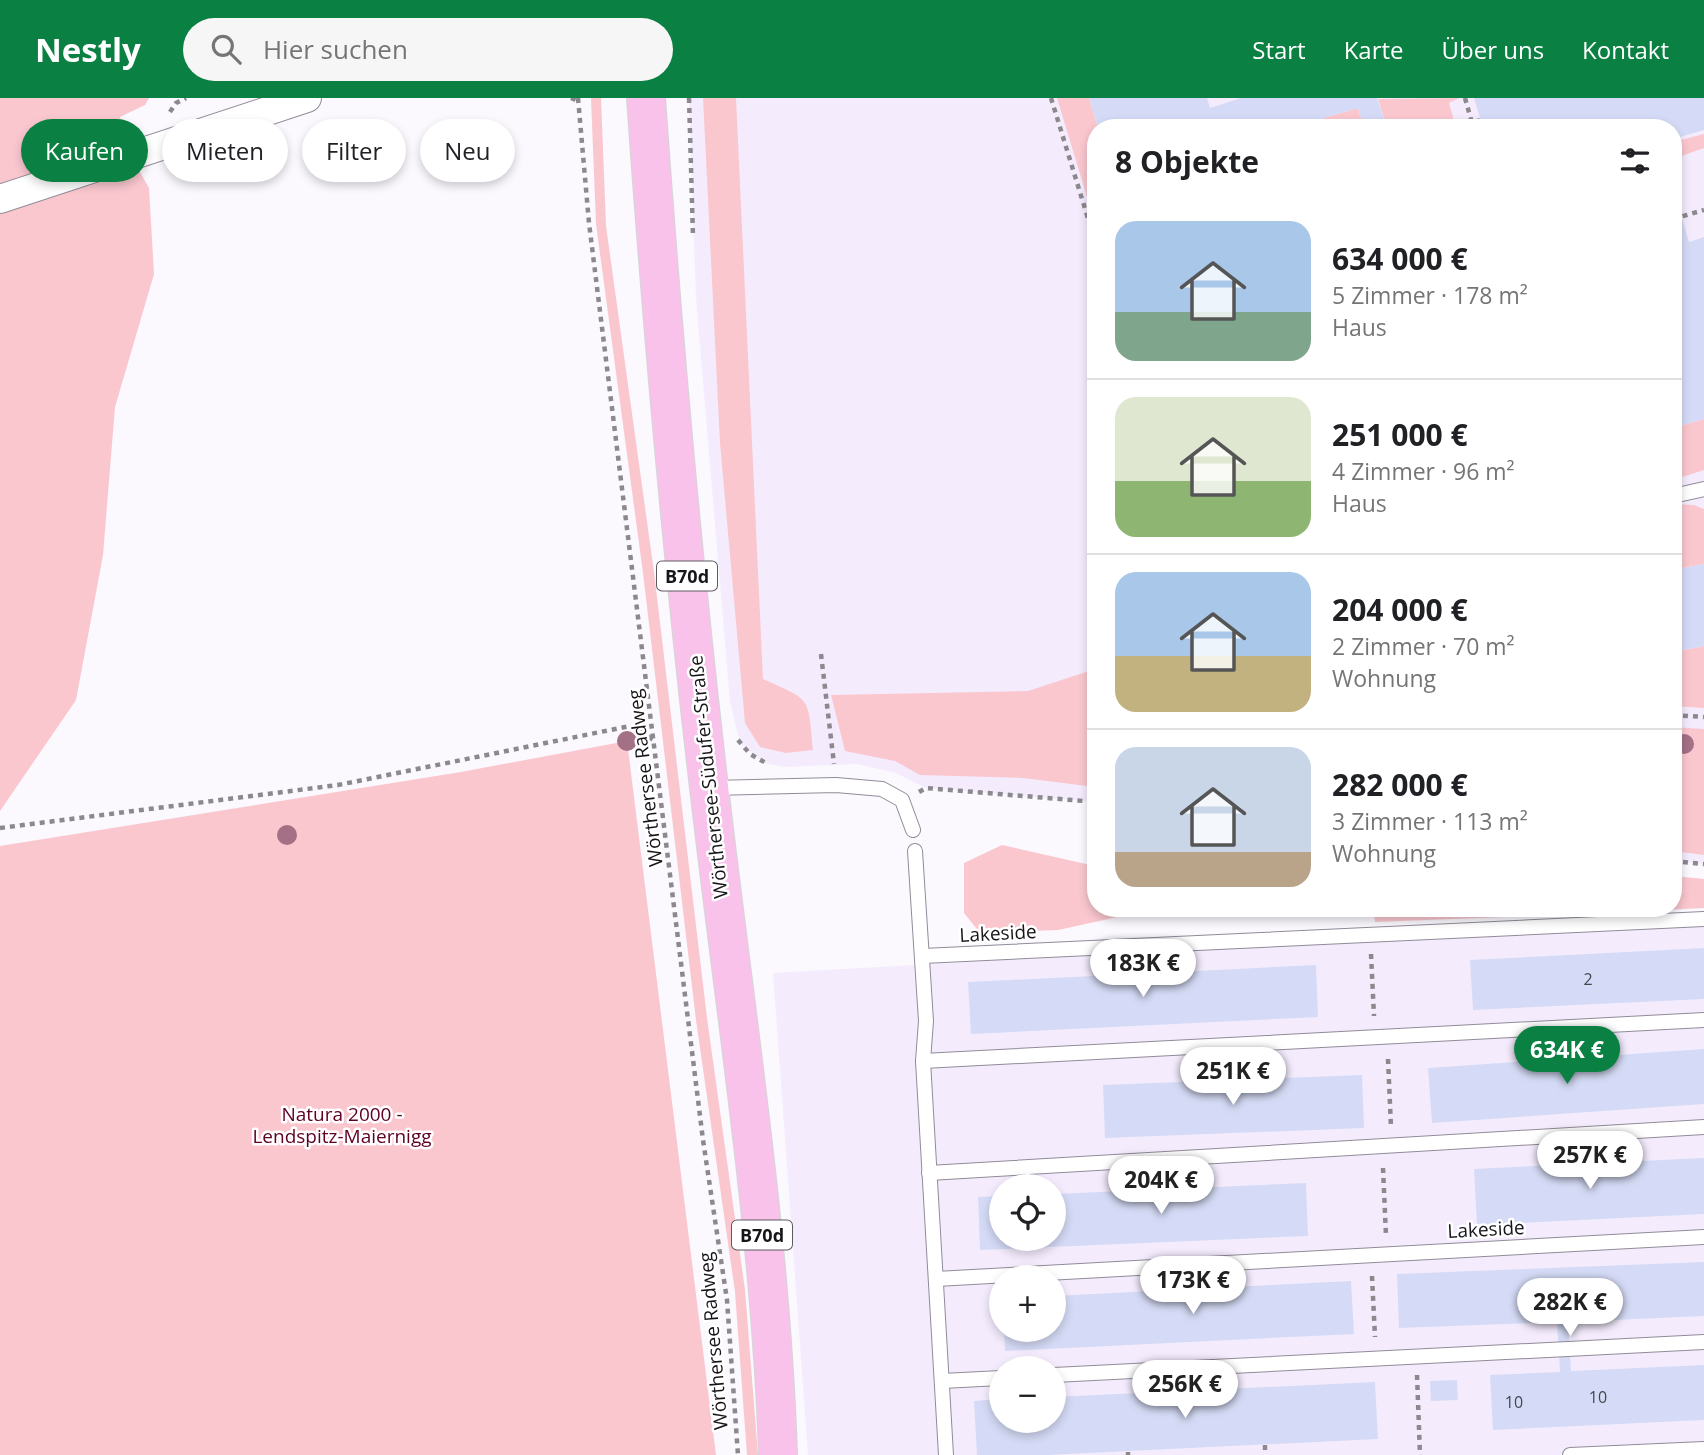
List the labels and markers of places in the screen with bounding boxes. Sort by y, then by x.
pin: 183K € [1086,940,1200,999]
pin: 634K € [1510,1026,1624,1086]
pin: 251K € [1176,1048,1290,1107]
pin: 257K € [1533,1132,1647,1191]
pin: 204K € [1104,1156,1218,1216]
pin: 173K € [1136,1256,1250,1316]
pin: 282K € [1513,1278,1627,1338]
pin: 256K € [1128,1360,1242,1420]

